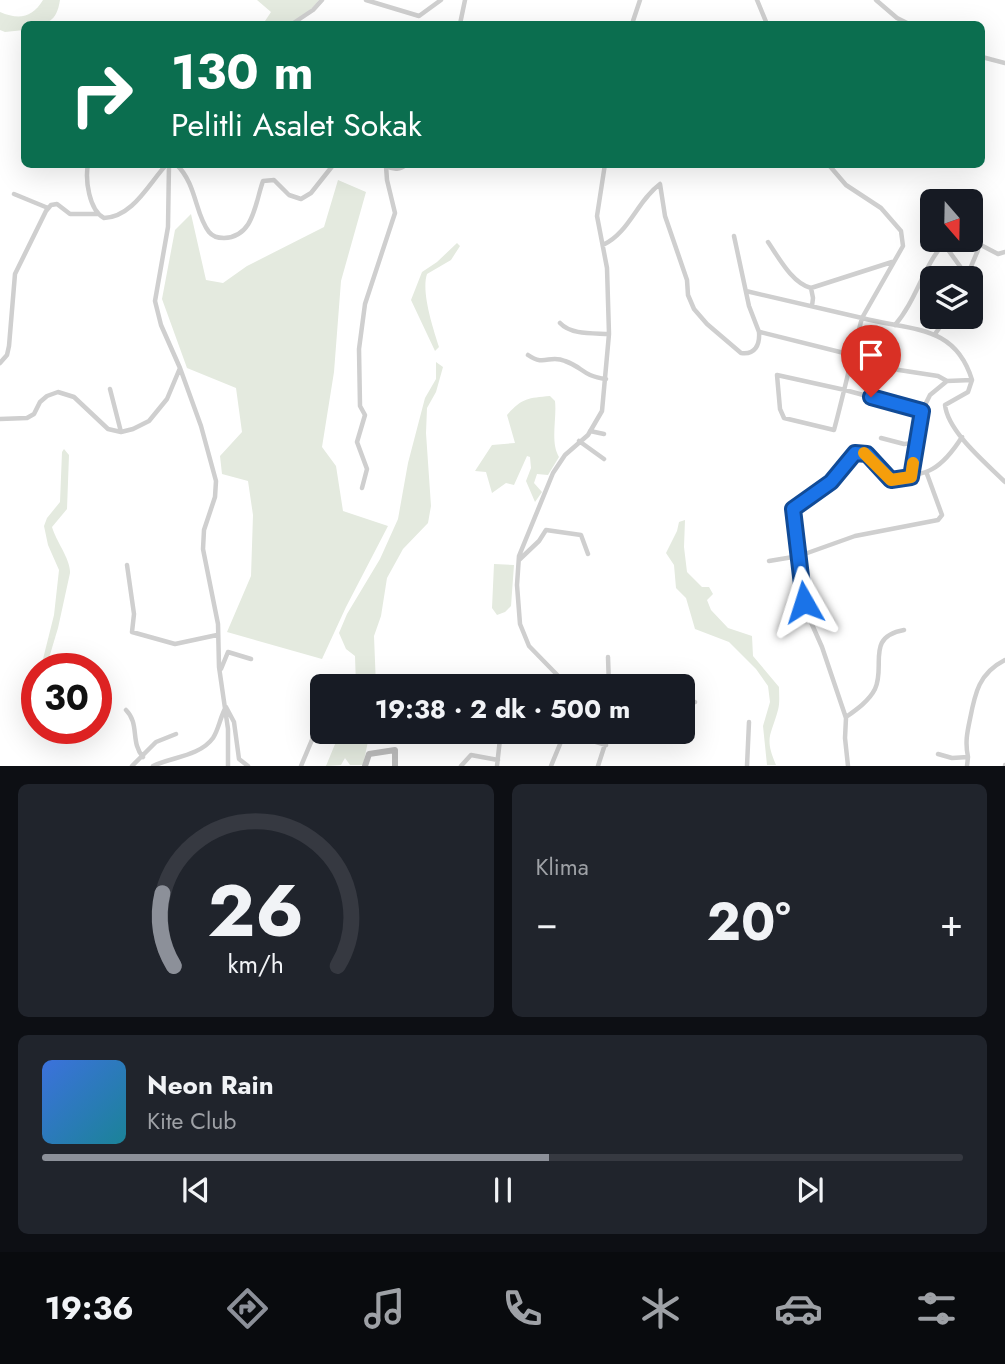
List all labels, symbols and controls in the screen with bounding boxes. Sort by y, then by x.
text: 130 m [171,37,314,107]
icon: right [56,49,147,140]
text: Pelitli Asalet Sokak [171,102,422,148]
north arrow [920,189,984,252]
map controls [920,189,983,329]
button: layers [920,266,983,329]
pin [841,325,901,397]
icon: arrive [852,336,890,374]
position arrow [767,565,841,639]
speed limit sign: 30 [21,653,112,744]
text: 19:38 · 2 dk · 500 m [375,690,630,728]
text: Klima [536,850,589,884]
text: 26 [208,859,304,964]
text: 20° [707,884,791,960]
text: − [536,895,558,950]
text: + [940,895,963,950]
text: km/h [227,946,284,982]
text: Neon Rain [147,1066,274,1104]
text: Kite Club [147,1104,236,1138]
icon: previous [177,1171,215,1209]
icon: pause [484,1171,522,1209]
icon: next [791,1171,829,1209]
icon: directions [223,1284,272,1333]
icon: music [360,1284,409,1333]
icon: phone [498,1284,547,1333]
icon: climate [636,1284,685,1333]
icon: car [774,1284,823,1333]
icon: filters [912,1284,961,1333]
text: 19:36 [44,1285,134,1331]

